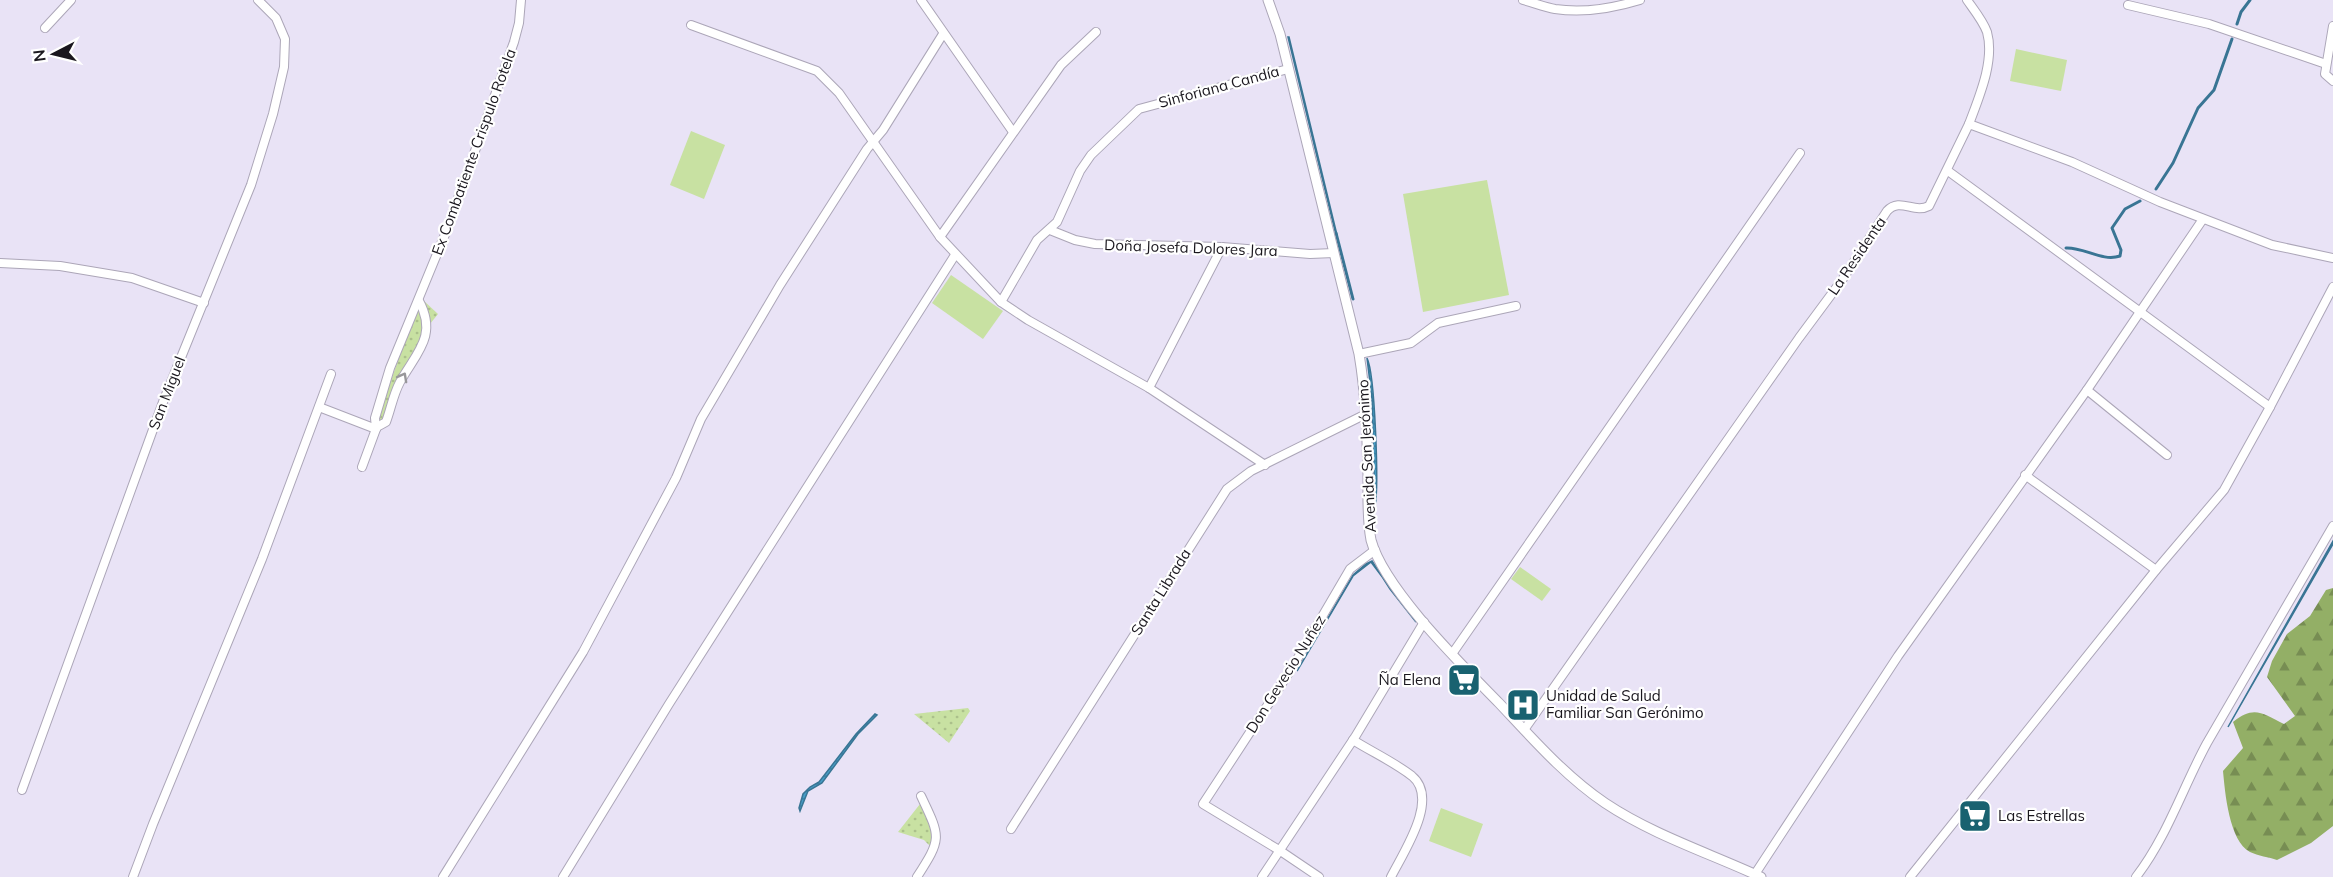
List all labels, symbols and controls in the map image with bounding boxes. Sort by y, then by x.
north arrow [24,24,84,84]
street label: Ex Combatiente Crispulo Rotela [427,46,520,258]
text: N [28,49,50,63]
street label: Sinforiana Candía [1156,61,1281,112]
street label: La Residenta [1823,213,1890,299]
street label: Doña Josefa Dolores Jara [1104,235,1278,260]
street label: San Miguel [144,354,189,432]
one-way arrow [396,373,407,383]
street label: Avenida San Jerónimo [1353,379,1380,533]
street label: Santa Librada [1126,545,1195,639]
street label: Don Gevecio Nuñez [1242,611,1330,736]
supermarket icon: Ña Elena [1446,662,1482,698]
place label: Ña Elena [1379,670,1441,689]
place label: Unidad de Salud Familiar San Gerónimo [1546,686,1704,722]
hospital icon: Unidad de Salud Familiar San Gerónimo [1505,687,1541,723]
supermarket icon: Las Estrellas [1957,798,1993,834]
place label: Las Estrellas [1998,806,2085,825]

